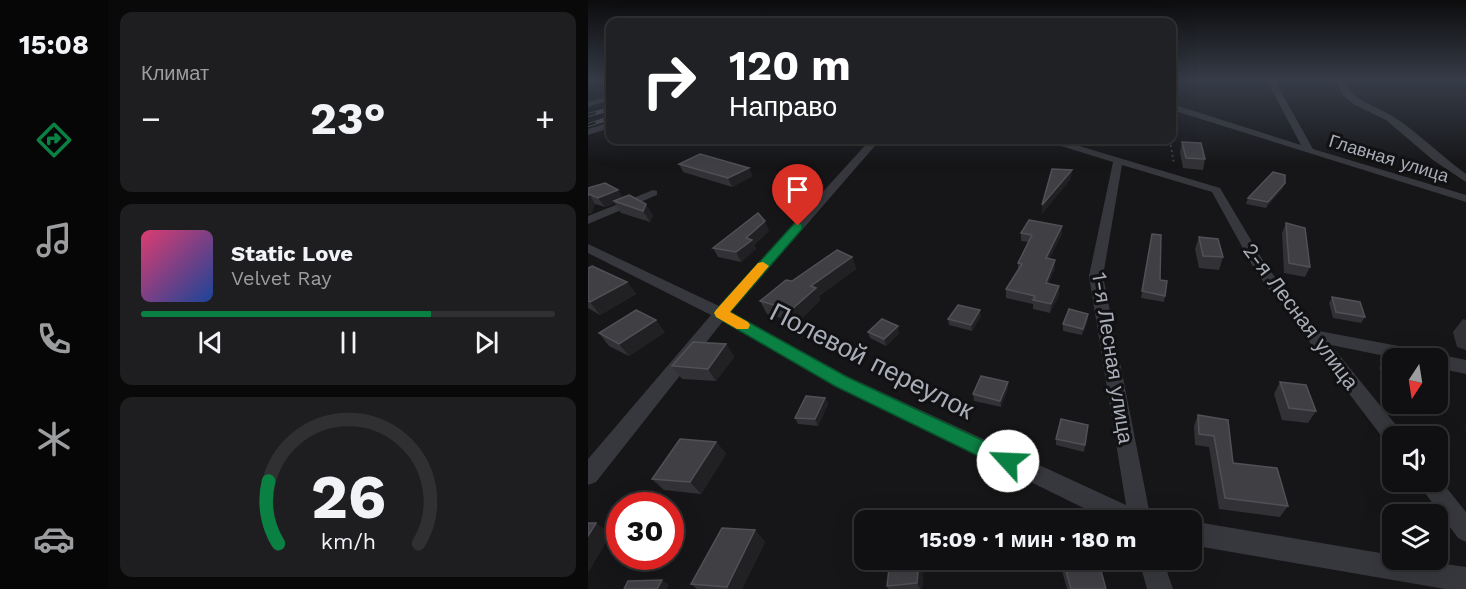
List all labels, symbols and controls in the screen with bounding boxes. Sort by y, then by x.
text: 15:08 [19,29,89,61]
text: 120 m [729,41,851,90]
icon: right [630,42,708,120]
text: Климат [141,61,209,85]
text: Направо [729,91,837,123]
text: 23° [310,92,386,145]
text: − [141,99,161,138]
text: + [535,99,555,138]
icon: directions [33,119,75,161]
street label: Главная улица [1327,130,1452,186]
pin [772,164,823,226]
icon: arrive [781,173,814,206]
icon: music [33,219,75,261]
street label: 2-я Лесная улица [1238,238,1364,394]
text: Static Love [231,241,353,266]
text: Velvet Ray [231,266,332,290]
street label: 1-я Лесная улица [1087,271,1139,446]
street label: Полевой переулок [765,297,979,426]
icon: phone [33,318,75,360]
icon: previous [194,326,227,359]
icon: pause [332,326,365,359]
icon: next [470,326,503,359]
north arrow [1382,348,1448,414]
map controls [1382,348,1448,570]
icon: climate [33,418,75,460]
button: sound [1382,426,1448,492]
position arrow [976,429,1040,493]
text: 26 [310,460,386,533]
speed limit sign: 30 [606,492,684,570]
button: layers [1382,504,1448,570]
icon: car [33,518,75,560]
text: 15:09 · 1 мин · 180 m [920,527,1136,552]
text: km/h [320,529,376,554]

